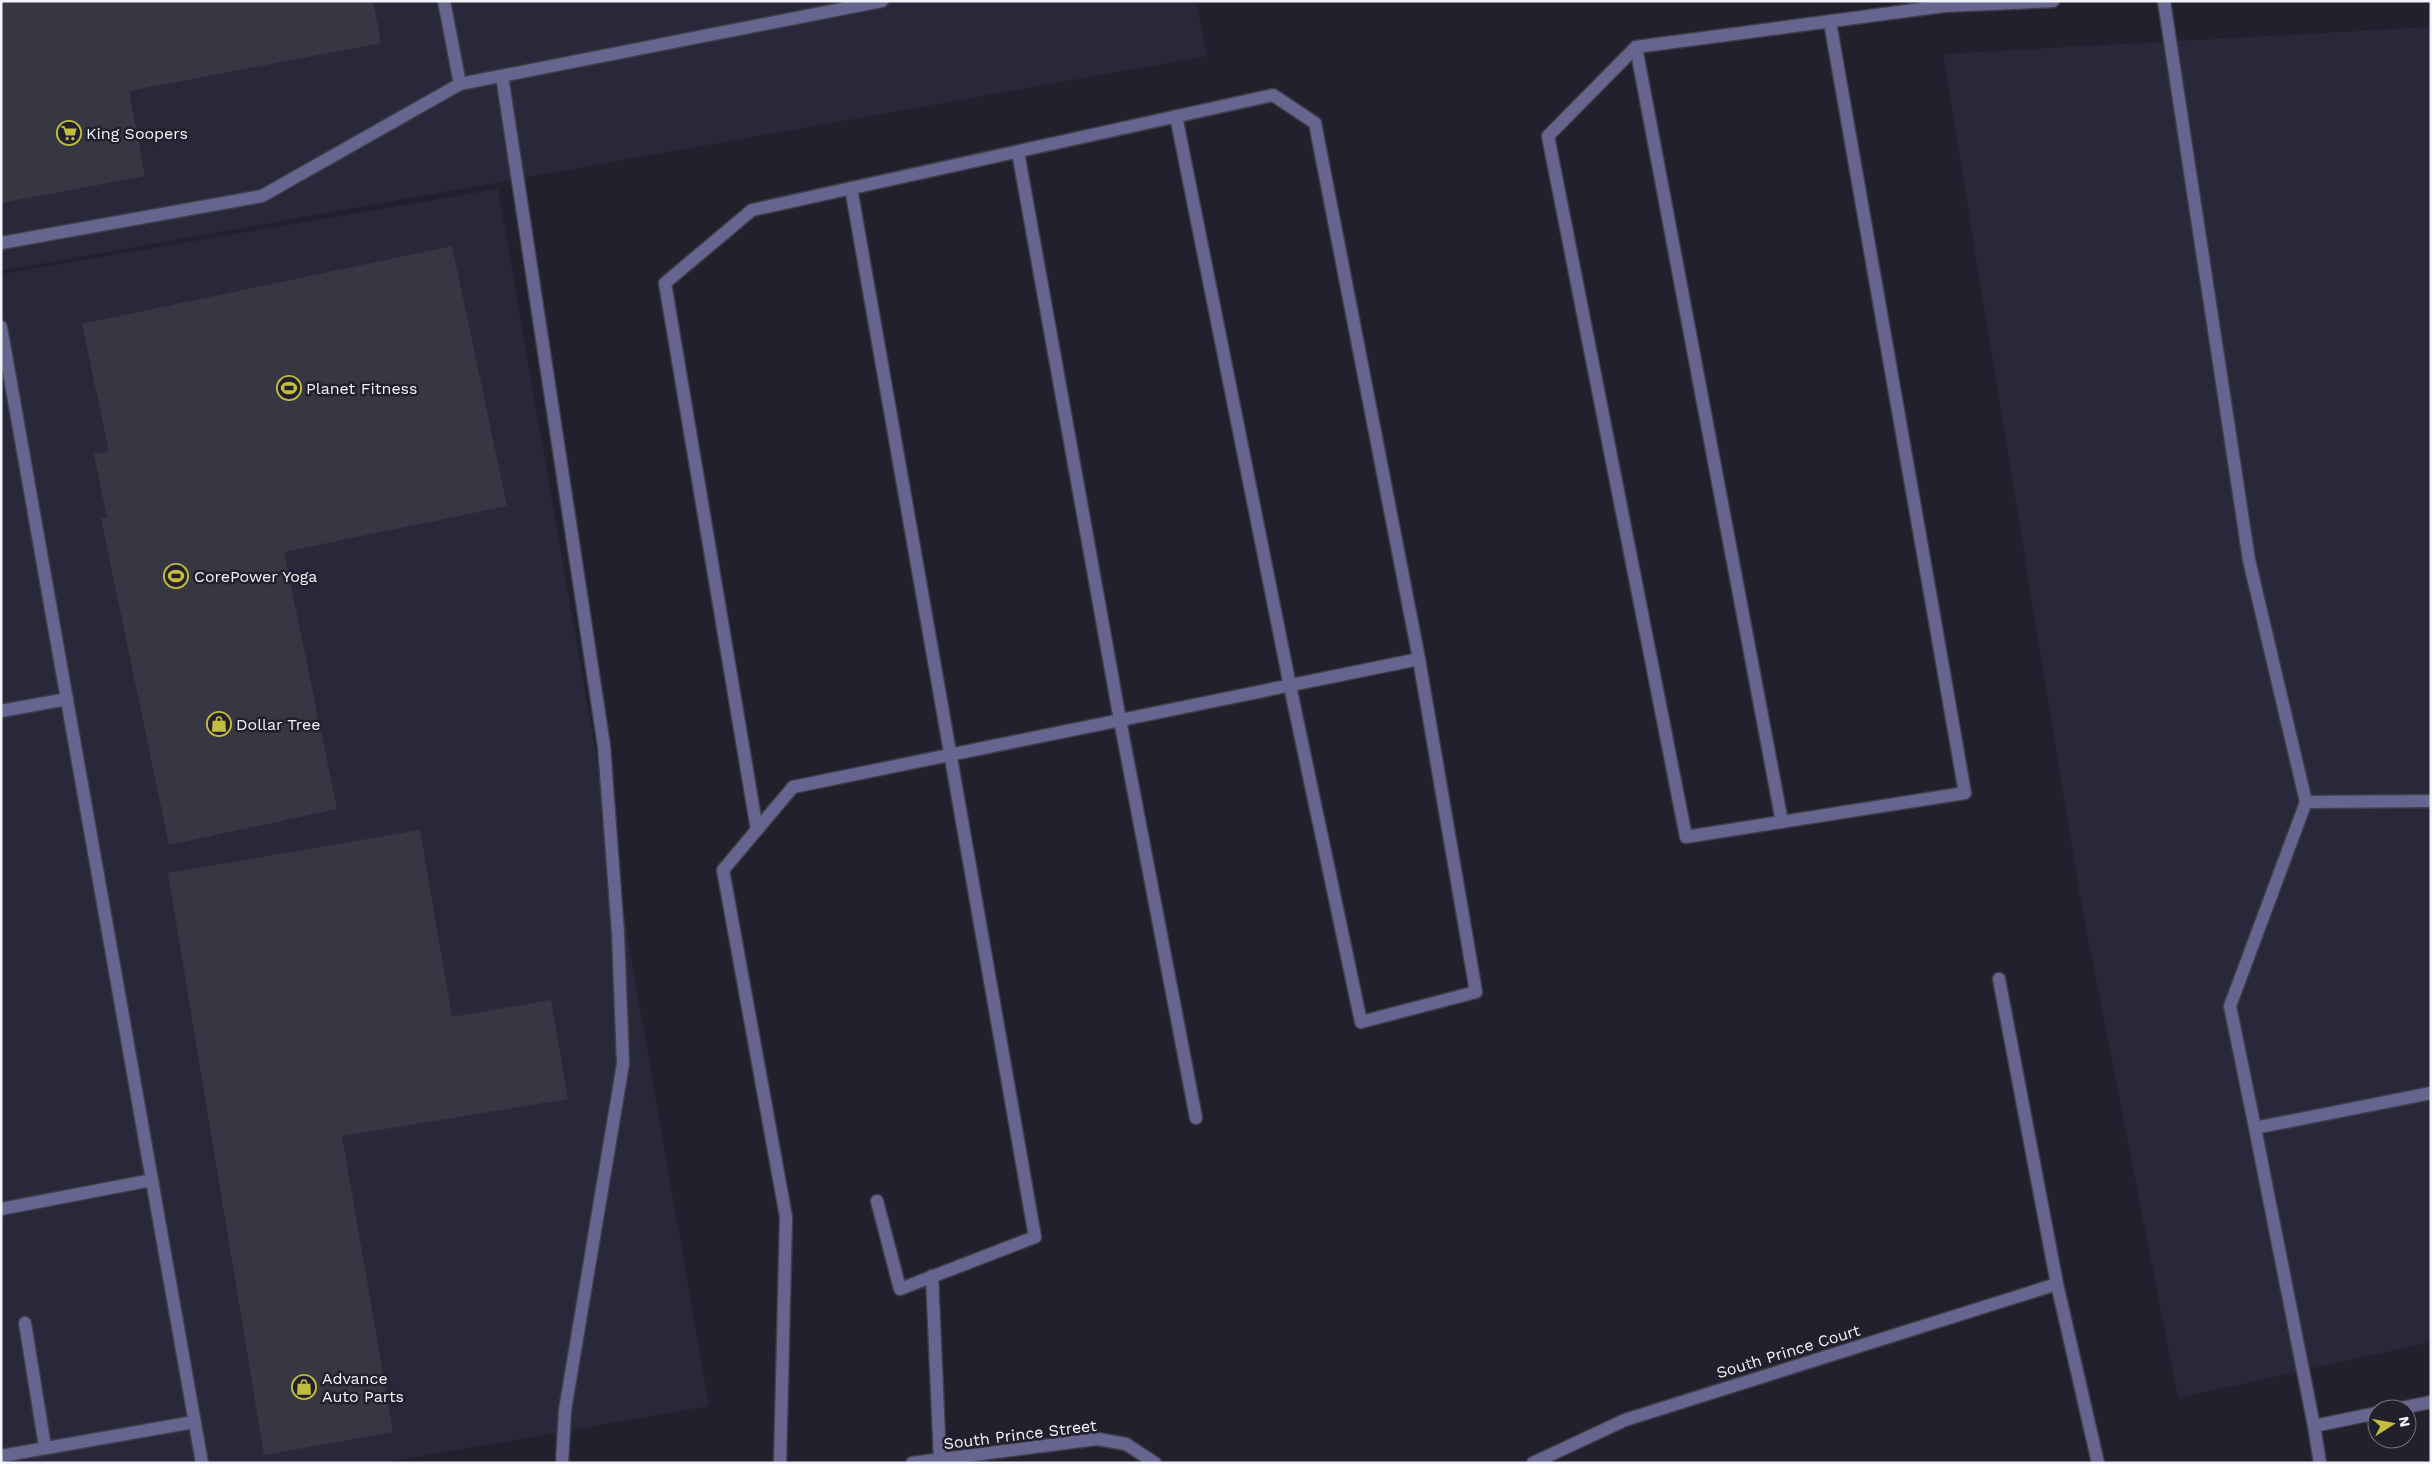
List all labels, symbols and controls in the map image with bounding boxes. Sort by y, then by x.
supermarket icon: King Soopers [56,120,82,146]
place label: King Soopers [86,124,188,143]
sports icon: Planet Fitness [276,375,302,401]
place label: Planet Fitness [306,379,418,398]
sports icon: CorePower Yoga [163,563,189,589]
place label: CorePower Yoga [194,567,317,586]
shop icon: Dollar Tree [206,711,232,737]
place label: Dollar Tree [236,715,320,734]
street label: South Prince Court [1714,1321,1862,1382]
place label: Advance Auto Parts [322,1369,404,1406]
shop icon: Advance Auto Parts [291,1374,317,1400]
north arrow [2367,1399,2417,1449]
text: N [2396,1415,2414,1428]
street label: South Prince Street [942,1416,1098,1453]

